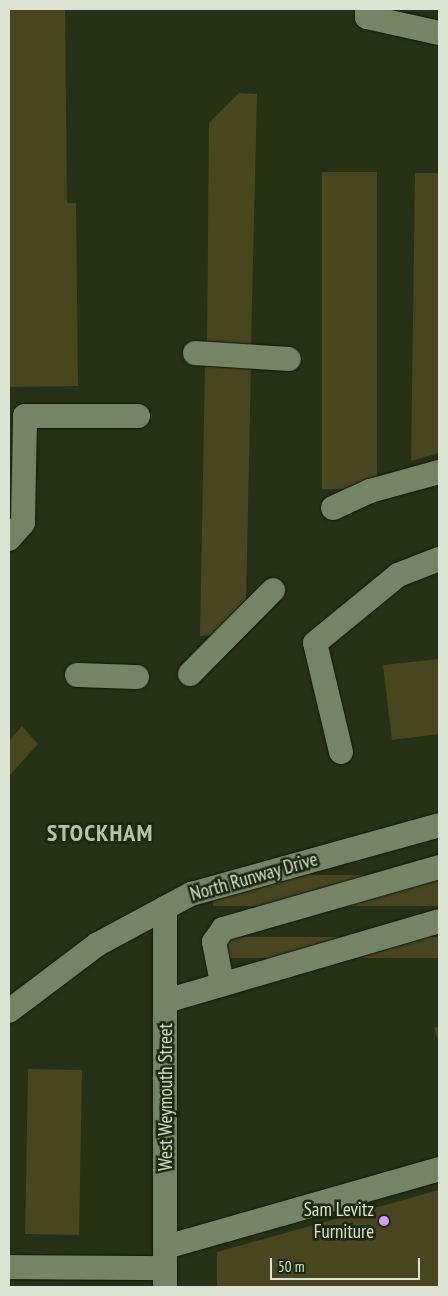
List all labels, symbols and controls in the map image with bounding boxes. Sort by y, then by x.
district label: STOCKHAM [46,819,154,847]
street label: North Runway Drive [187,848,321,906]
street label: West Weymouth Street [155,1023,177,1171]
place label: Sam Levitz Furniture [304,1199,374,1243]
marker: Sam Levitz Furniture [378,1215,390,1227]
scale bar [273,1248,423,1280]
text: 50 m [278,1257,304,1276]

